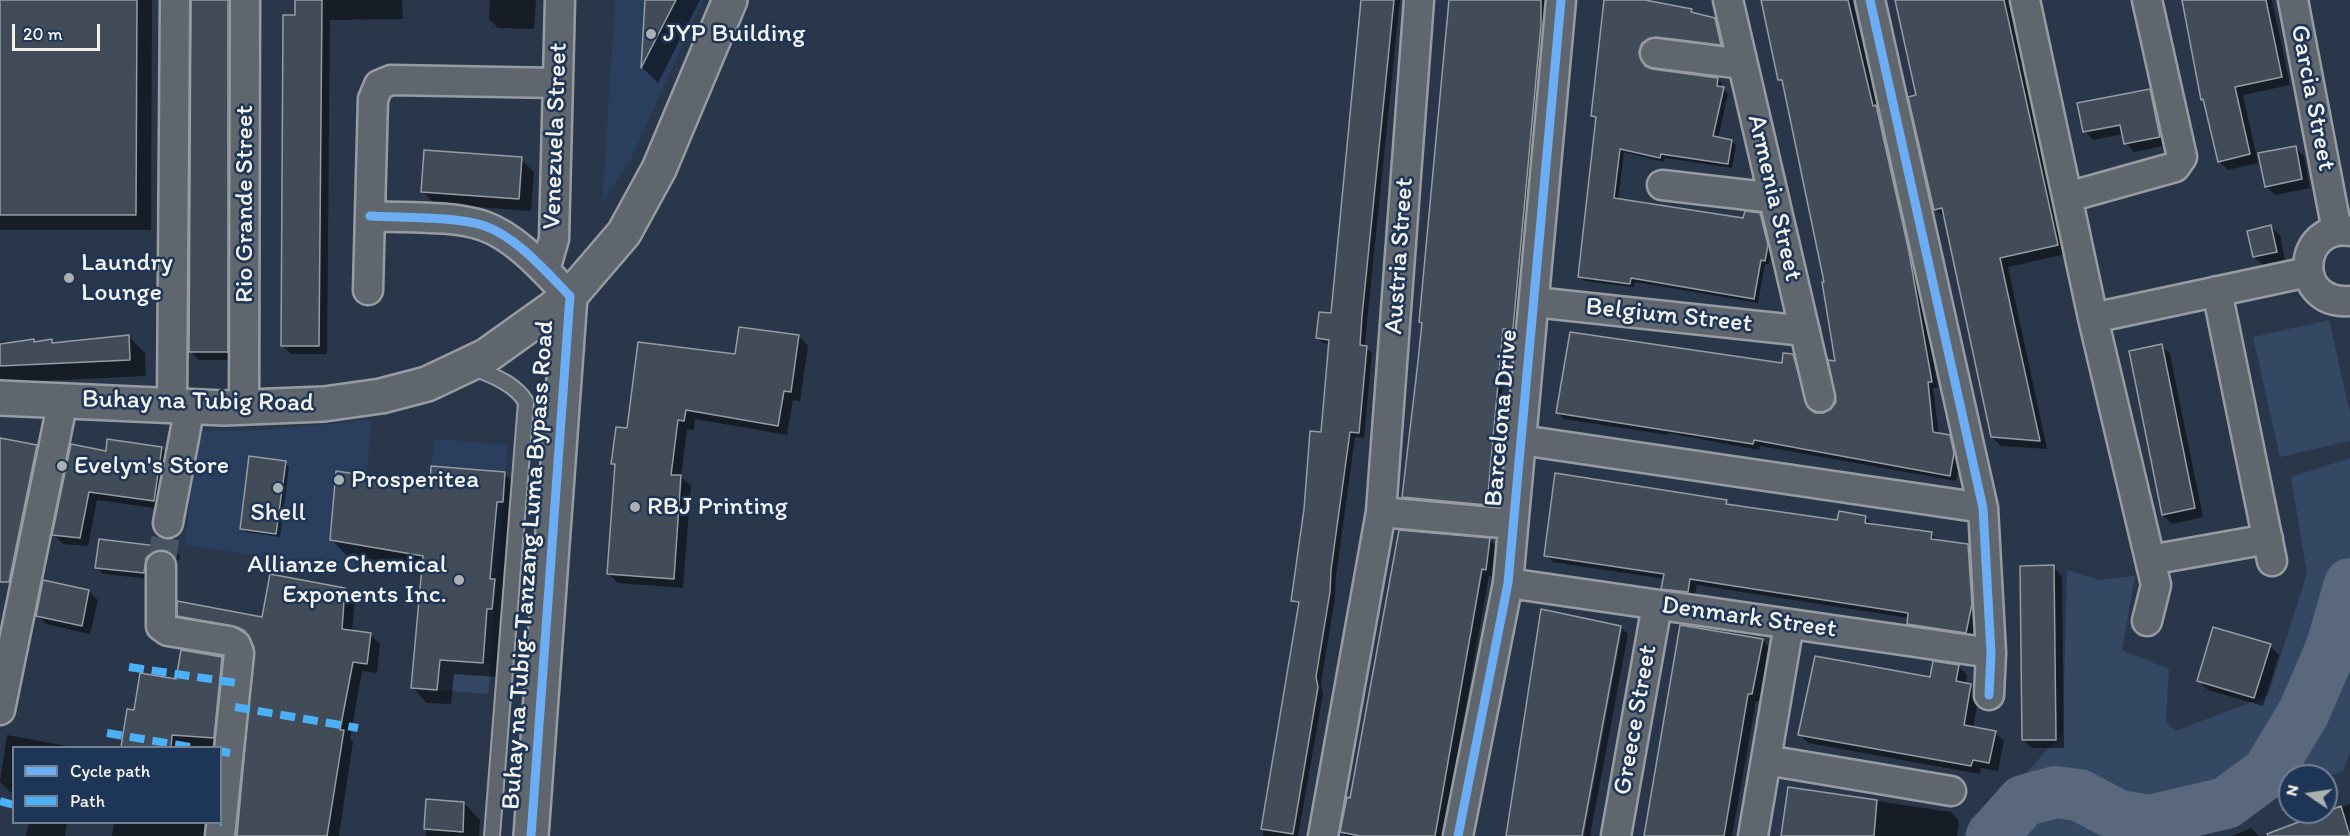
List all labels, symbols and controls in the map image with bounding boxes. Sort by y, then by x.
scale bar [15,12,104,50]
place label: JYP Building [663,18,805,50]
street label: Garcia Street [2283,22,2341,174]
text: 20 m [23,23,63,45]
marker: JYP Building [644,27,658,41]
street label: Venezuela Street [537,42,575,230]
street label: Rio Grande Street [229,105,261,303]
street label: Armenia Street [1740,112,1808,284]
street label: Austria Street [1379,177,1421,335]
place label: Laundry Lounge [81,247,173,308]
marker: Laundry Lounge [62,271,76,285]
street label: Belgium Street [1584,292,1754,340]
street label: Buhay na Tubig-Tanzang Luma Bypass Road [496,319,562,811]
street label: Barcelona Drive [1479,328,1525,508]
street label: Buhay na Tubig Road [82,384,314,420]
place label: Evelyn's Store [74,450,229,482]
marker: Evelyn's Store [55,459,69,473]
place label: Prosperitea [351,464,479,496]
marker: Prosperitea [332,473,346,487]
marker: Shell [271,481,285,495]
place label: RBJ Printing [647,491,788,523]
place label: Shell [250,497,306,529]
marker: RBJ Printing [628,500,642,514]
place label: Allianze Chemical Exponents Inc. [247,549,447,610]
marker: Allianze Chemical Exponents Inc. [452,573,466,587]
street label: Denmark Street [1660,590,1838,646]
street label: Greece Street [1607,642,1665,798]
legend [12,746,222,824]
text: Cycle path [70,760,150,782]
north arrow [2278,764,2338,824]
text: N [2281,783,2302,798]
text: Path [70,790,105,812]

